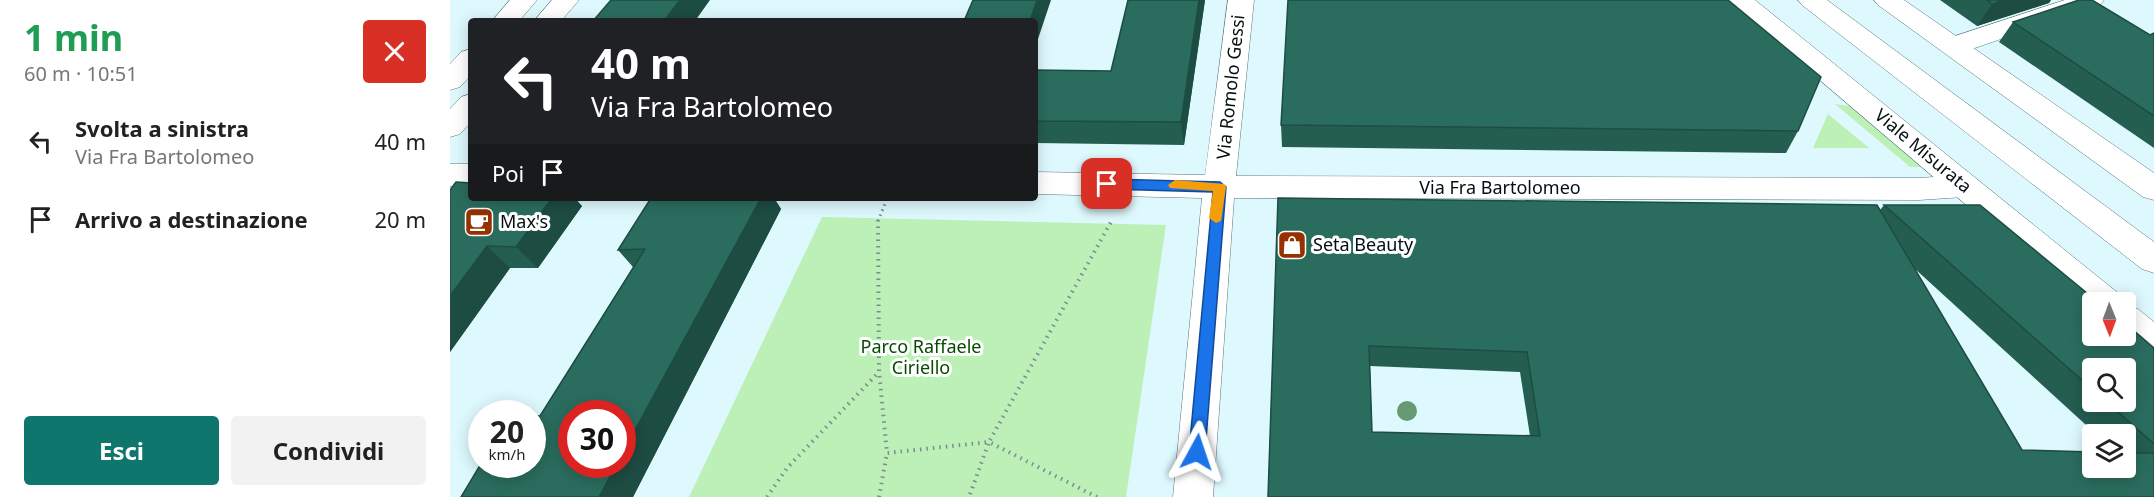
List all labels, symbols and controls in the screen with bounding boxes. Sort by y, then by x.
text: 1 min [24,13,123,62]
street label: Via Romolo Gessi [1210,13,1250,160]
button: close [363,20,426,83]
text: 40 m [591,34,691,91]
icon: left [492,42,570,120]
text: 60 m · 10:51 [24,60,138,87]
text: Via Fra Bartolomeo [591,88,833,125]
street label: Viale Misurata [1870,103,1977,198]
text: Svolta a sinistra [75,113,249,143]
icon: left [24,125,57,158]
text: 40 m [375,126,426,156]
text: Via Fra Bartolomeo [75,143,254,170]
icon: arrive [536,156,569,189]
text: Poi [492,158,524,188]
pin [1081,158,1132,209]
icon: arrive [1090,167,1123,200]
street label: Via Fra Bartolomeo [1419,175,1581,199]
icon: arrive [24,203,57,236]
text: Arrivo a destinazione [75,204,308,234]
text: 20 m [375,204,426,234]
cafe icon: Max's [463,206,495,238]
place label: Max's [500,209,548,233]
shop icon: Seta Beauty [1276,229,1308,261]
place label: Seta Beauty [1313,232,1414,256]
north arrow [2082,292,2136,346]
map controls [2082,292,2136,478]
park label: Parco Raffaele Ciriello [861,334,982,379]
button: search [2082,358,2136,412]
speed limit sign: 30 [558,400,636,478]
text: 20 [490,411,524,452]
button: Esci [24,416,219,485]
button: Condividi [231,416,426,485]
position arrow [1165,420,1229,484]
button: layers [2082,424,2136,478]
text: km/h [489,444,525,464]

